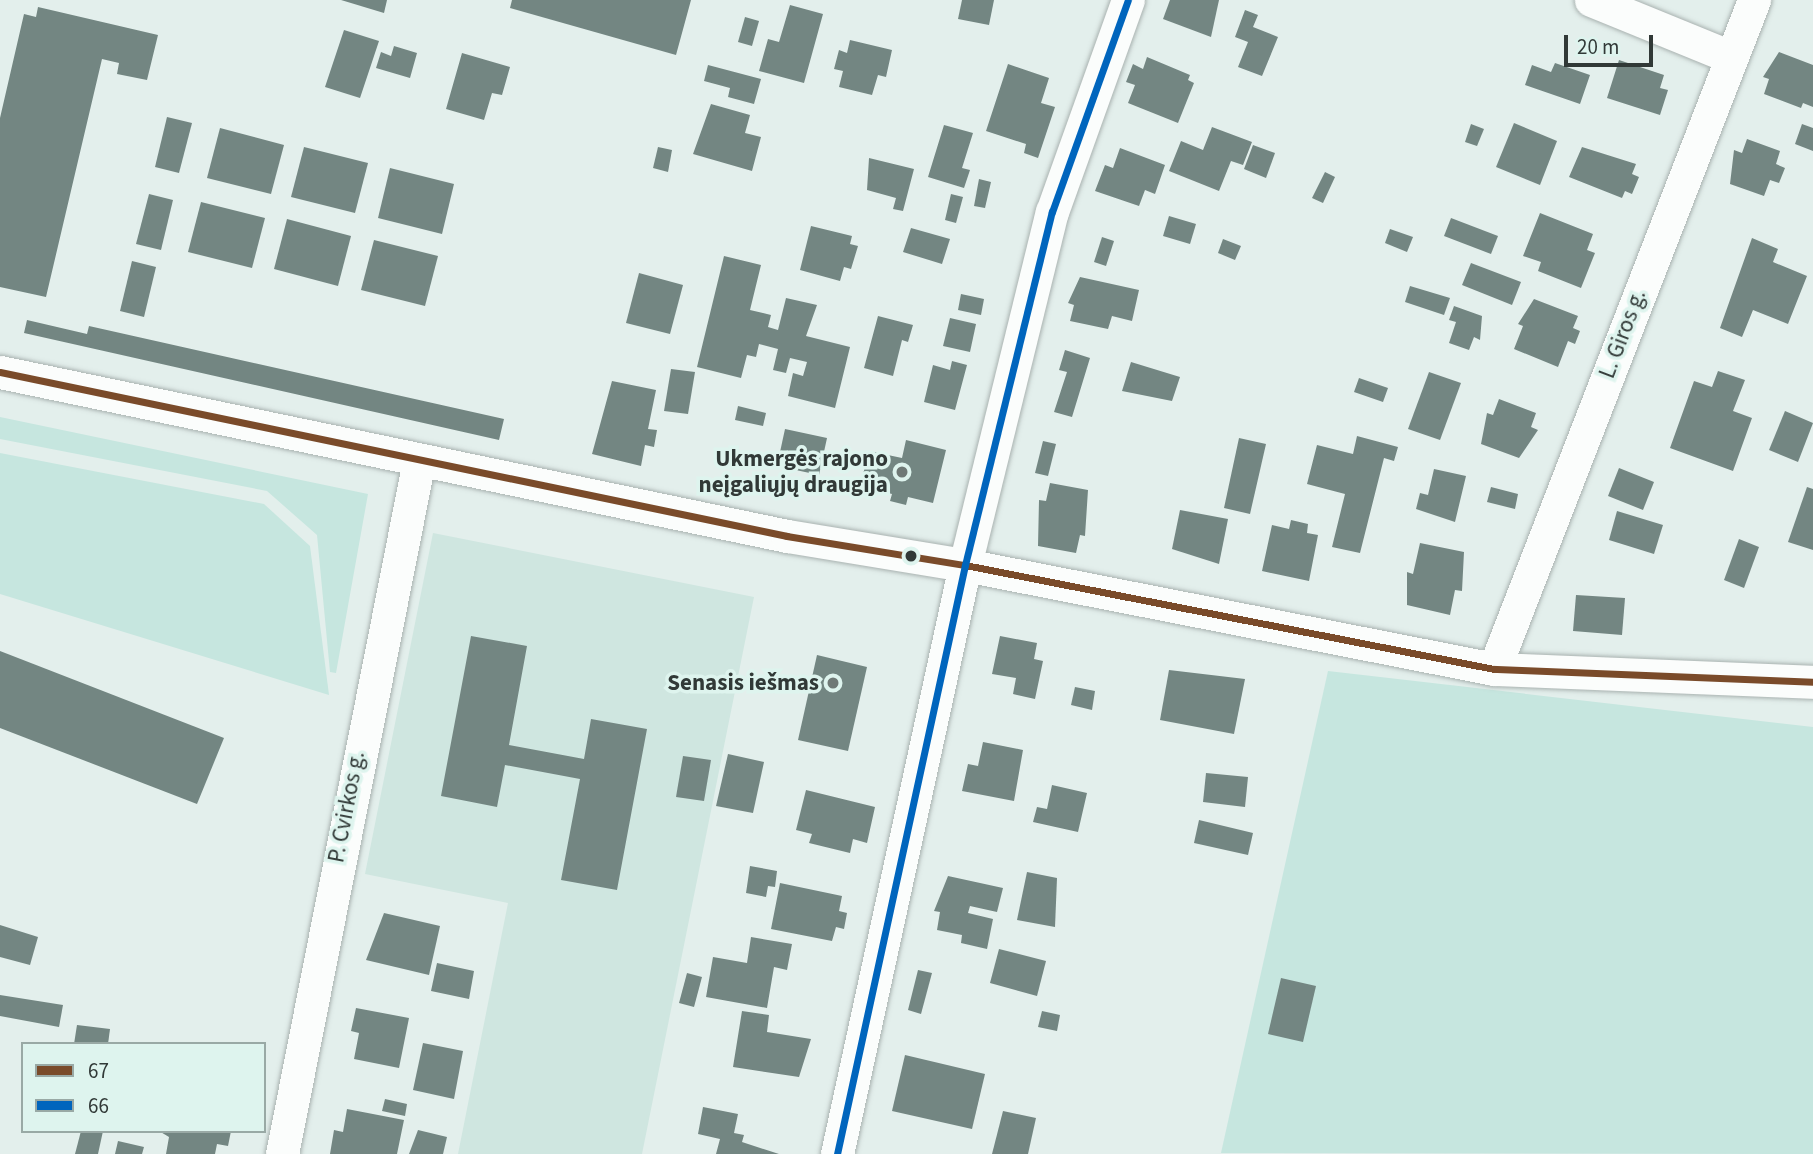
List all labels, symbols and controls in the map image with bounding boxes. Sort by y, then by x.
scale bar [1568,21,1657,65]
text: 20 m [1577,32,1619,62]
street label: L. Giros g. [1593,286,1653,382]
place label: Ukmergės rajono neįgaliųjų draugija [699,445,888,499]
marker: Ukmergės rajono neįgaliųjų draugija [894,464,910,480]
unlabelled marker [904,549,918,563]
place label: Senasis iešmas [667,669,819,697]
marker: Senasis iešmas [825,675,841,691]
street label: P. Cvirkos g. [323,749,371,865]
legend [21,1042,266,1133]
text: 67 [88,1056,109,1086]
text: 66 [88,1091,109,1121]

